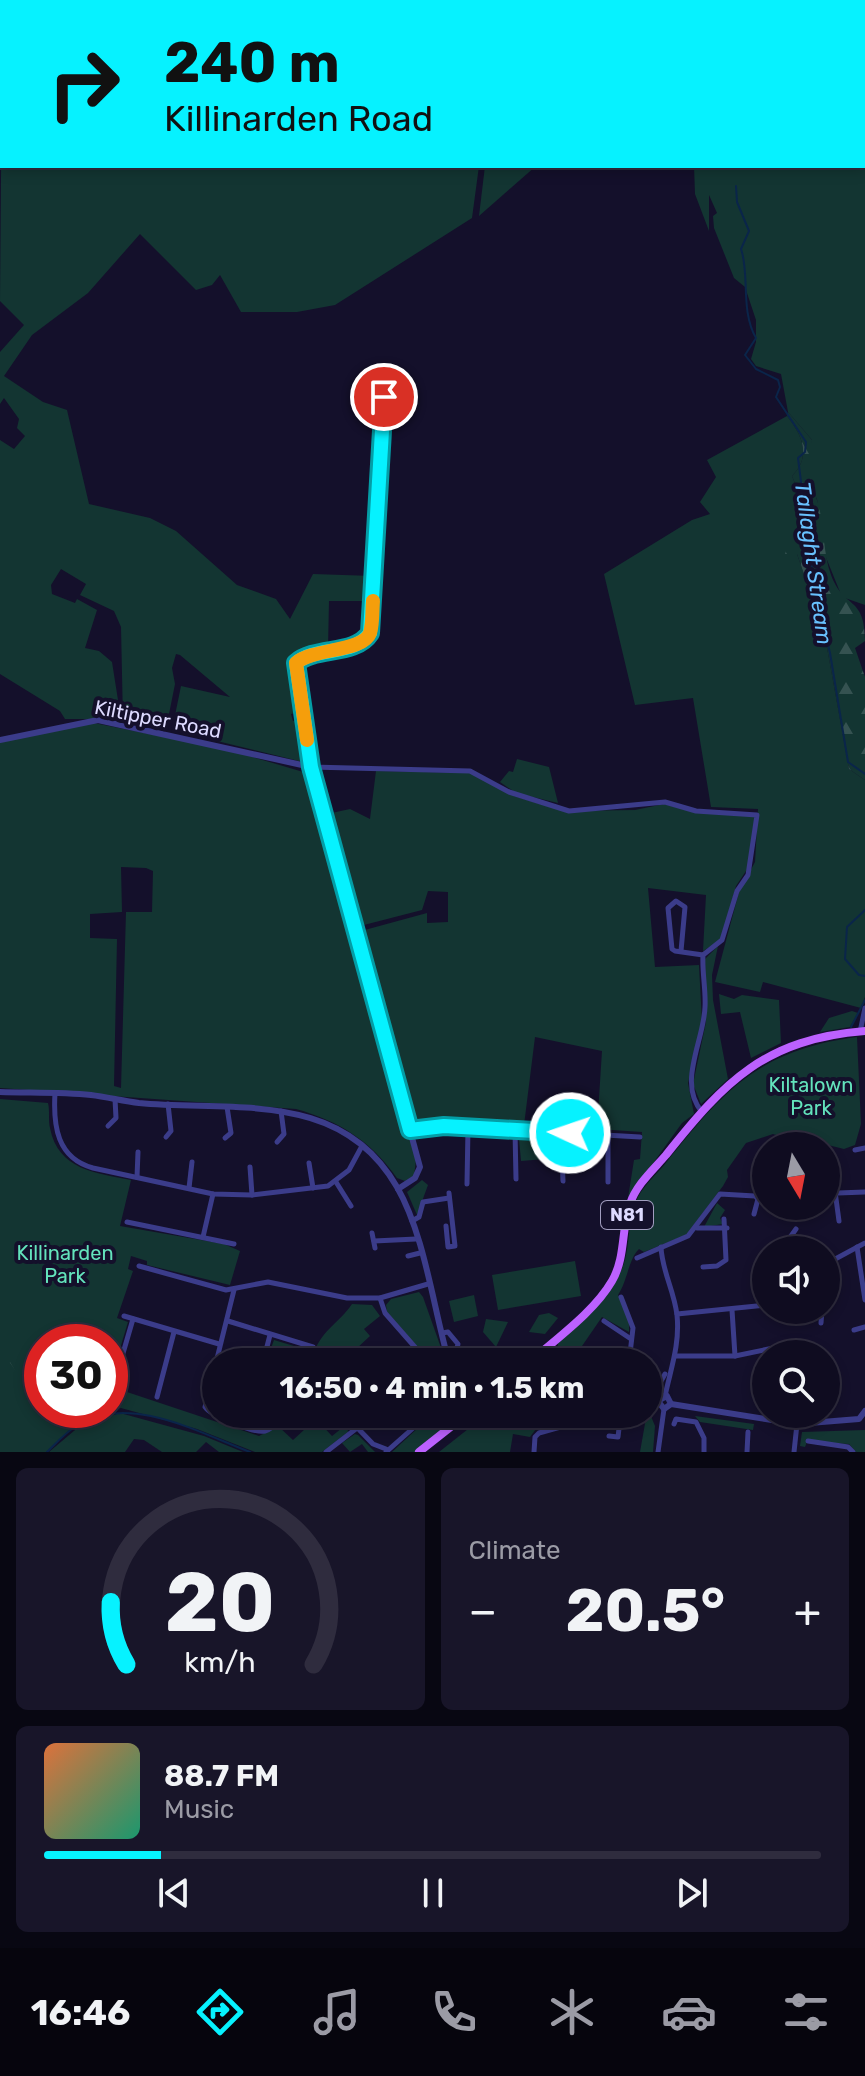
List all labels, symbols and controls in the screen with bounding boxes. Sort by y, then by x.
text: 240 m [164,30,340,96]
icon: right [32,32,136,136]
text: Killinarden Road [164,97,433,140]
pin [350,363,418,431]
icon: arrive [362,375,406,419]
water label: Tallaght Stream [789,480,838,646]
street label: Kiltipper Road [92,695,224,743]
park label: Kiltalown Park [769,1073,853,1120]
position arrow [528,1091,612,1175]
north arrow [752,1132,840,1220]
map controls [752,1132,840,1428]
road number: N81 [601,1201,653,1229]
button: sound [752,1236,840,1324]
park label: Killinarden Park [16,1241,114,1288]
speed limit sign: 30 [24,1324,128,1428]
button: search [752,1340,840,1428]
text: 16:50 · 4 min · 1.5 km [280,1370,584,1406]
text: Climate [469,1535,561,1566]
text: 20 [165,1553,276,1652]
text: 20.5° [565,1575,725,1646]
text: − [469,1585,497,1637]
text: + [794,1585,821,1637]
text: km/h [185,1645,256,1679]
text: 88.7 FM [164,1758,279,1794]
text: Music [164,1794,234,1825]
icon: previous [152,1871,196,1915]
icon: pause [411,1871,455,1915]
icon: next [670,1871,714,1915]
icon: directions [192,1984,248,2040]
icon: music [309,1984,365,2040]
icon: phone [426,1984,482,2040]
icon: climate [544,1984,600,2040]
icon: car [661,1984,717,2040]
icon: filters [778,1984,834,2040]
text: 16:46 [31,1991,131,2034]

